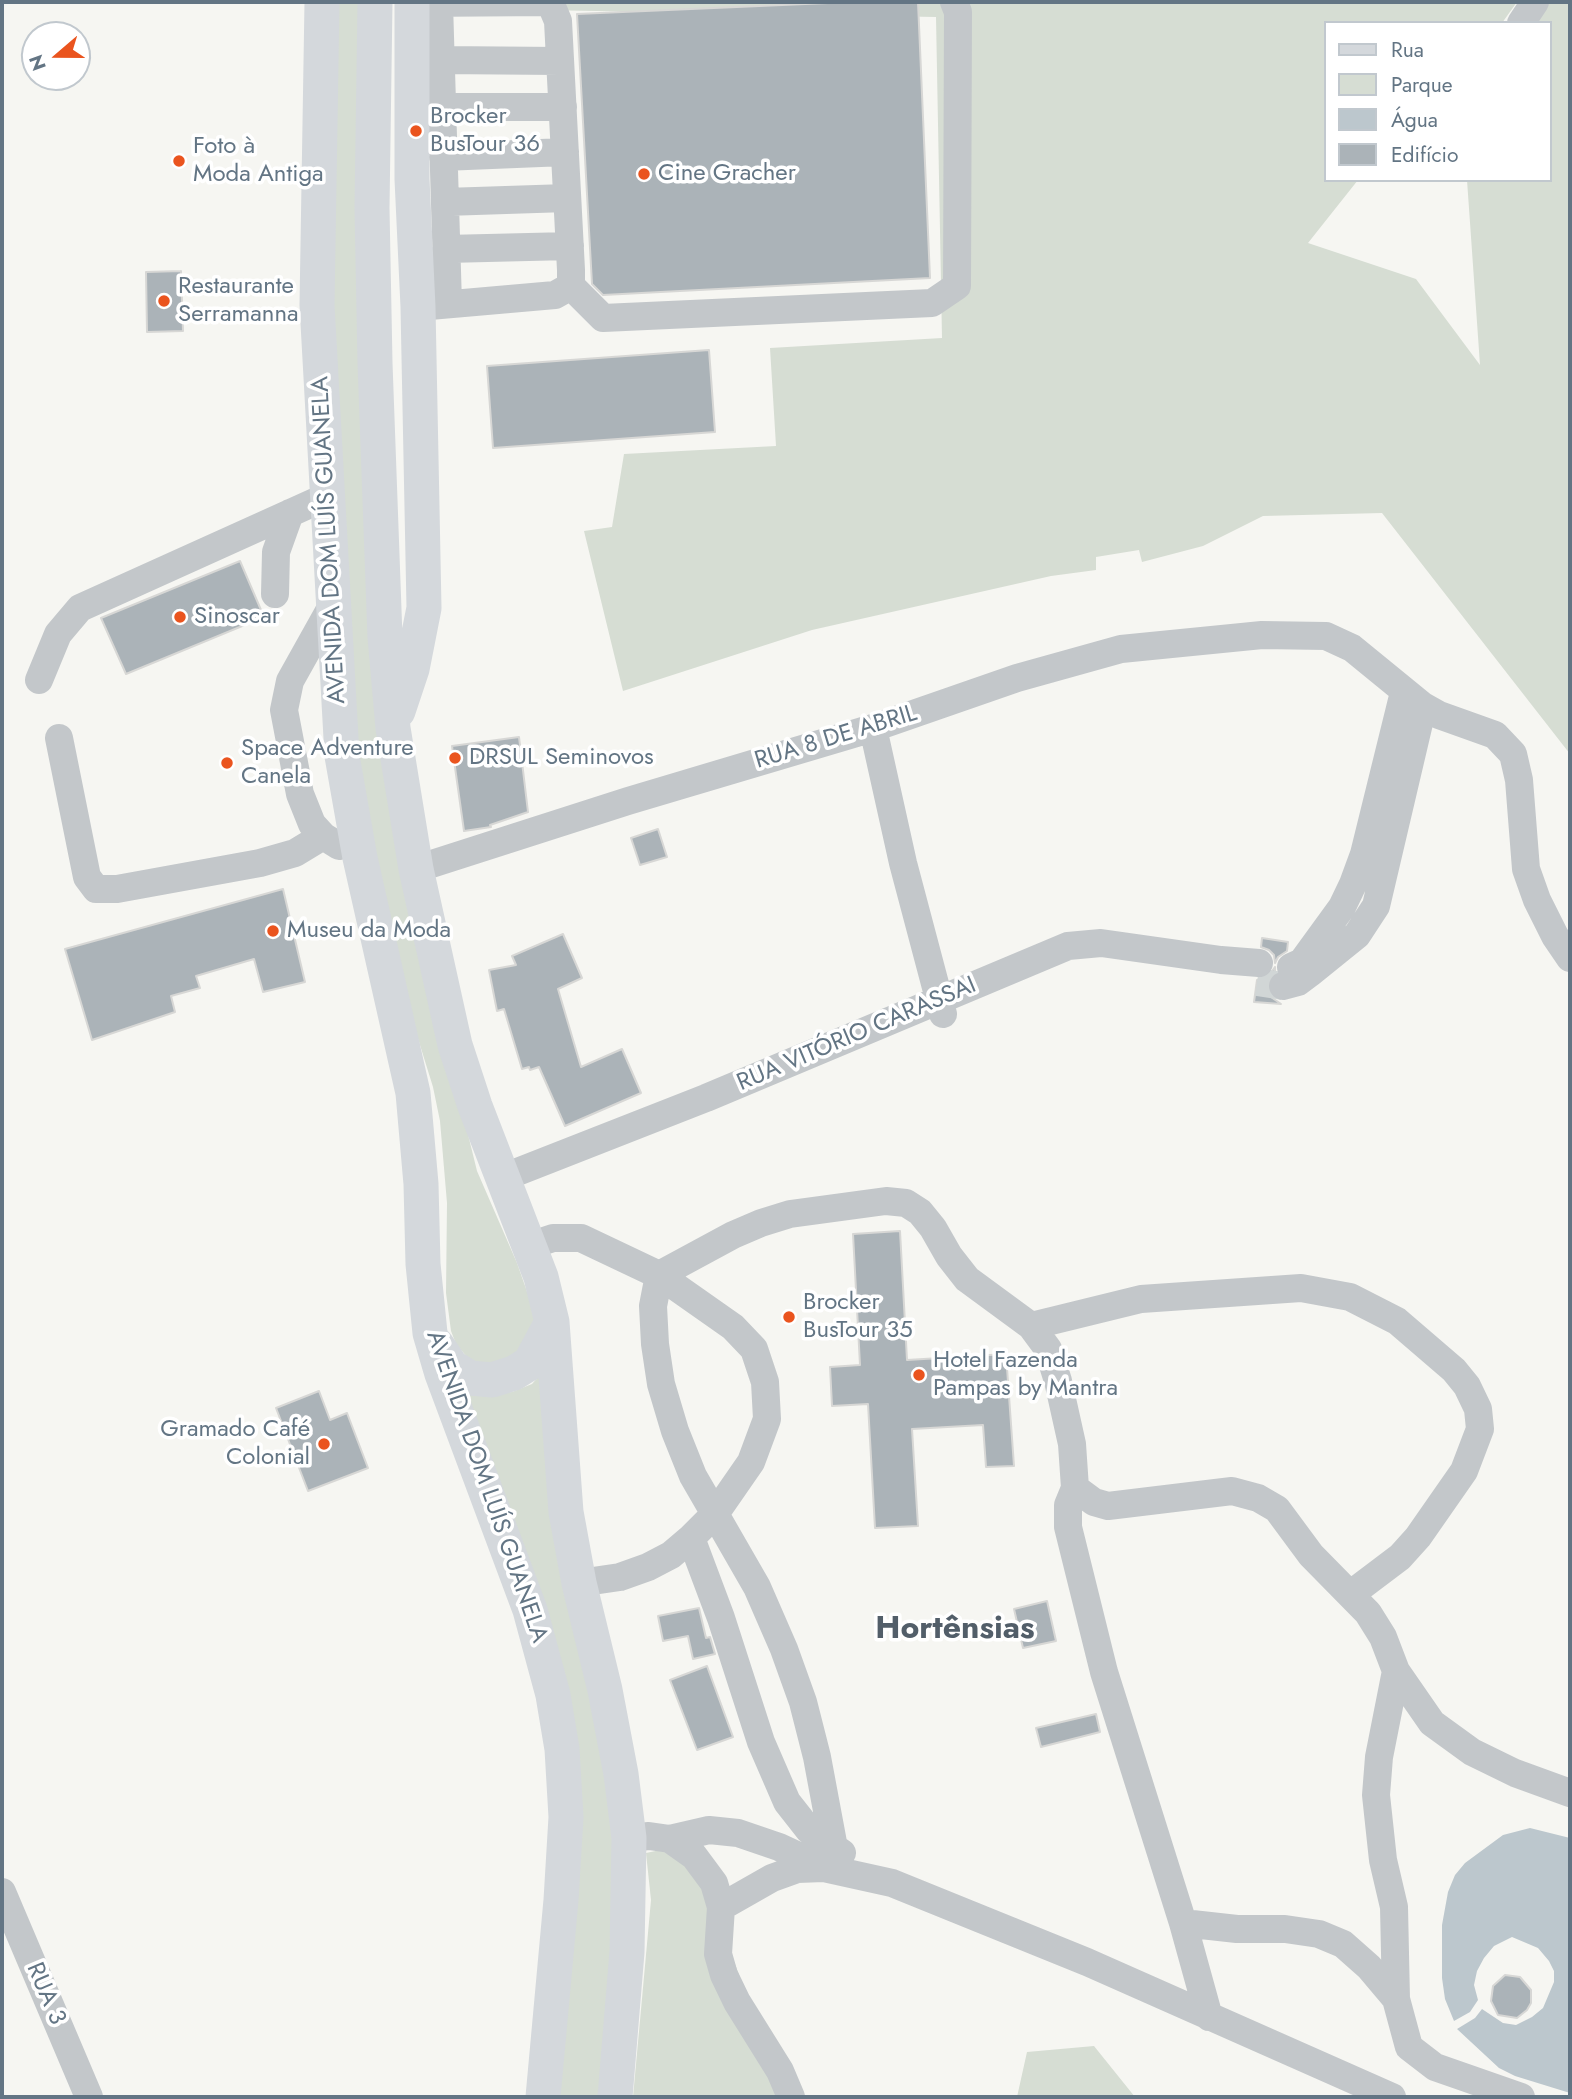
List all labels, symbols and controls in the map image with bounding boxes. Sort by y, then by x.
north arrow [21,21,91,91]
legend [1324,21,1551,182]
text: Rua [1391,35,1424,65]
text: N [22,51,53,74]
text: Parque [1391,70,1453,100]
place label: Brocker BusTour 36 [430,103,540,159]
text: Água [1391,105,1438,135]
marker: Brocker BusTour 36 [408,123,424,139]
place label: Foto à Moda Antiga [193,133,324,189]
text: Edifício [1391,140,1458,170]
marker: Foto à Moda Antiga [171,153,187,169]
place label: Cine Gracher [658,160,796,188]
marker: Cine Gracher [636,166,652,182]
place label: Restaurante Serramanna [178,273,299,329]
marker: Restaurante Serramanna [156,293,172,309]
street label: AVENIDA DOM LUÍS GUANELA [307,375,353,705]
place label: Sinoscar [194,603,280,631]
marker: Sinoscar [172,609,188,625]
street label: RUA 8 DE ABRIL [752,700,920,776]
place label: Space Adventure Canela [241,735,414,791]
place label: DRSUL Seminovos [469,744,654,772]
marker: DRSUL Seminovos [447,750,463,766]
marker: Space Adventure Canela [219,755,235,771]
place label: Museu da Moda [287,917,451,945]
marker: Museu da Moda [265,923,281,939]
street label: RUA VITÓRIO CARASSAI [733,972,981,1098]
place label: Brocker BusTour 35 [803,1289,913,1345]
marker: Brocker BusTour 35 [781,1309,797,1325]
street label: AVENIDA DOM LUÍS GUANELA [419,1327,553,1647]
place label: Hotel Fazenda Pampas by Mantra [933,1347,1118,1403]
marker: Hotel Fazenda Pampas by Mantra [911,1367,927,1383]
place label: Gramado Café Colonial [160,1416,310,1472]
marker: Gramado Café Colonial [316,1436,332,1452]
district label: Hortênsias [875,1611,1035,1649]
street label: RUA 3 [19,1959,71,2029]

